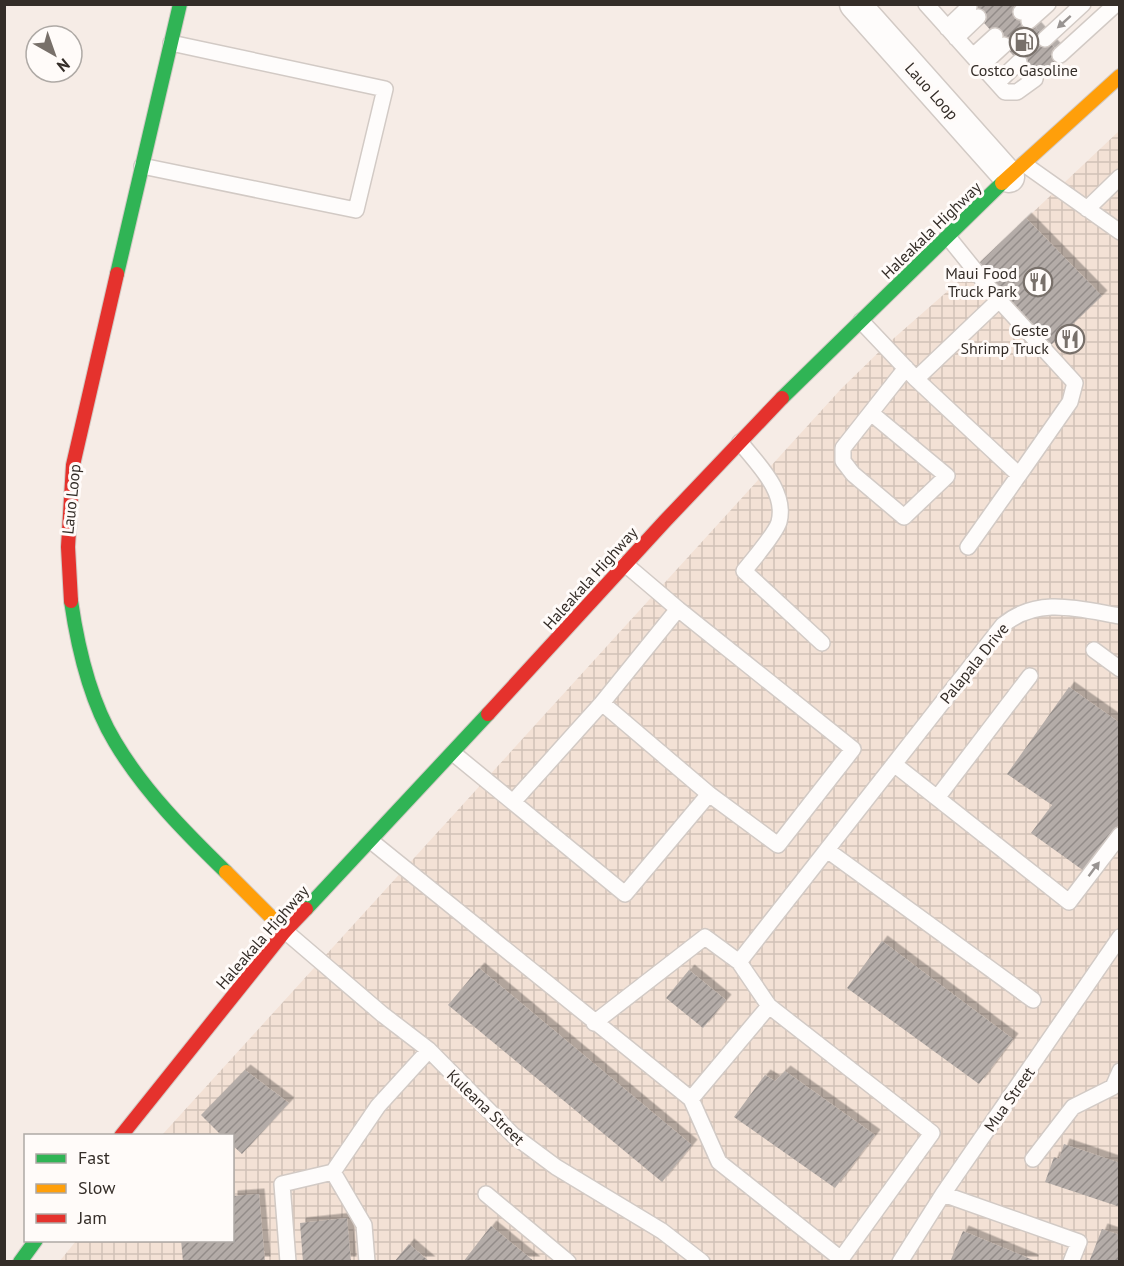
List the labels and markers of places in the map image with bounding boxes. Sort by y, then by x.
fuel station icon: Costco Gasoline [1008,26,1040,58]
place label: Costco Gasoline [970,60,1078,80]
place label: Maui Food Truck Park [945,263,1017,301]
restaurant icon: Maui Food Truck Park [1022,266,1054,298]
place label: Geste Shrimp Truck [960,320,1049,358]
restaurant icon: Geste Shrimp Truck [1054,323,1086,355]

